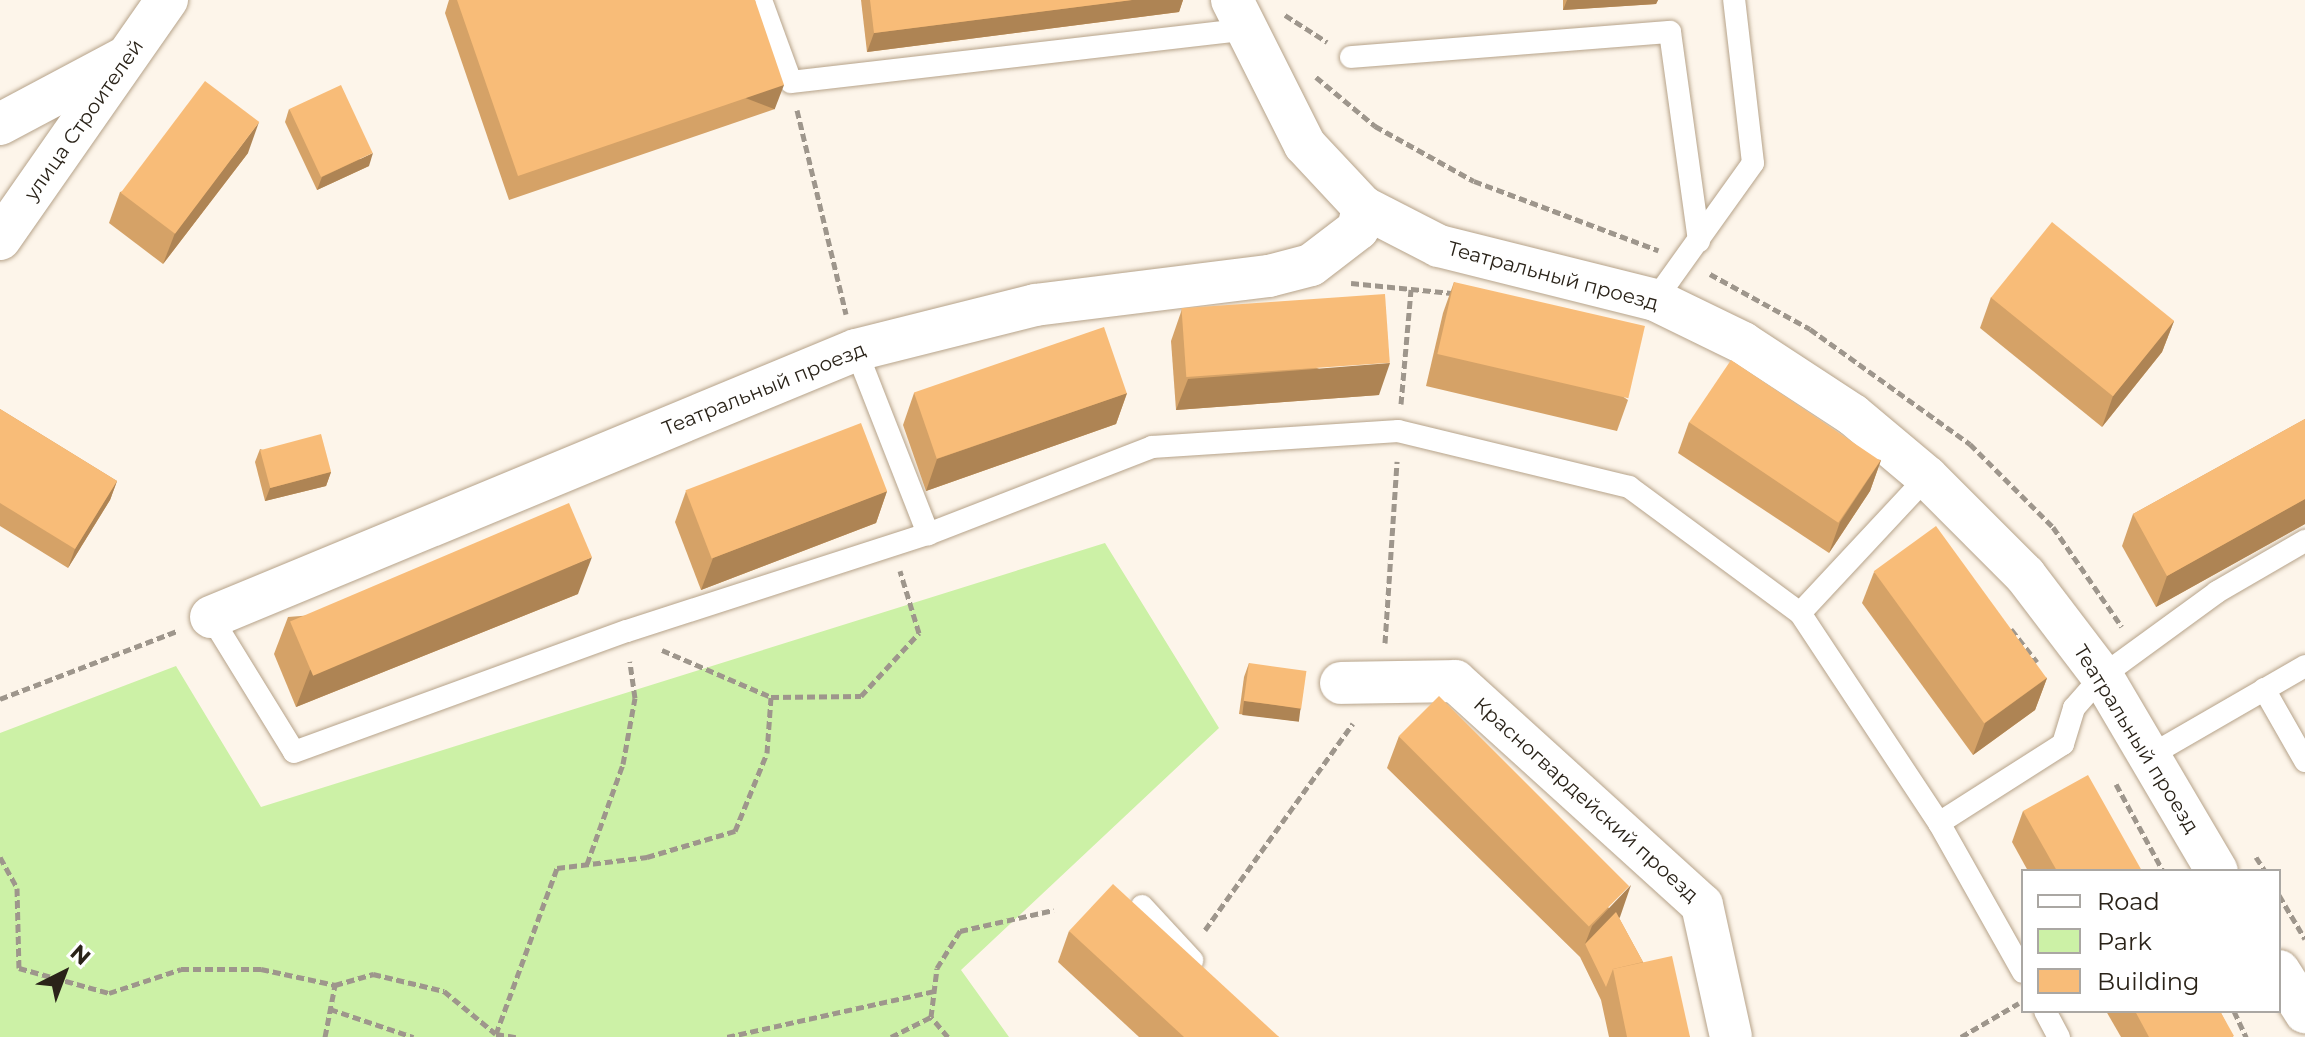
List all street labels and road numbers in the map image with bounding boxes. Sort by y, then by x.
street label: улица Строителей [19,35,149,205]
street label: Театральный проезд [1445,236,1661,316]
street label: Театральный проезд [659,337,869,441]
street label: Театральный проезд [2068,641,2204,837]
street label: Красногвардейский проезд [1469,693,1703,907]

